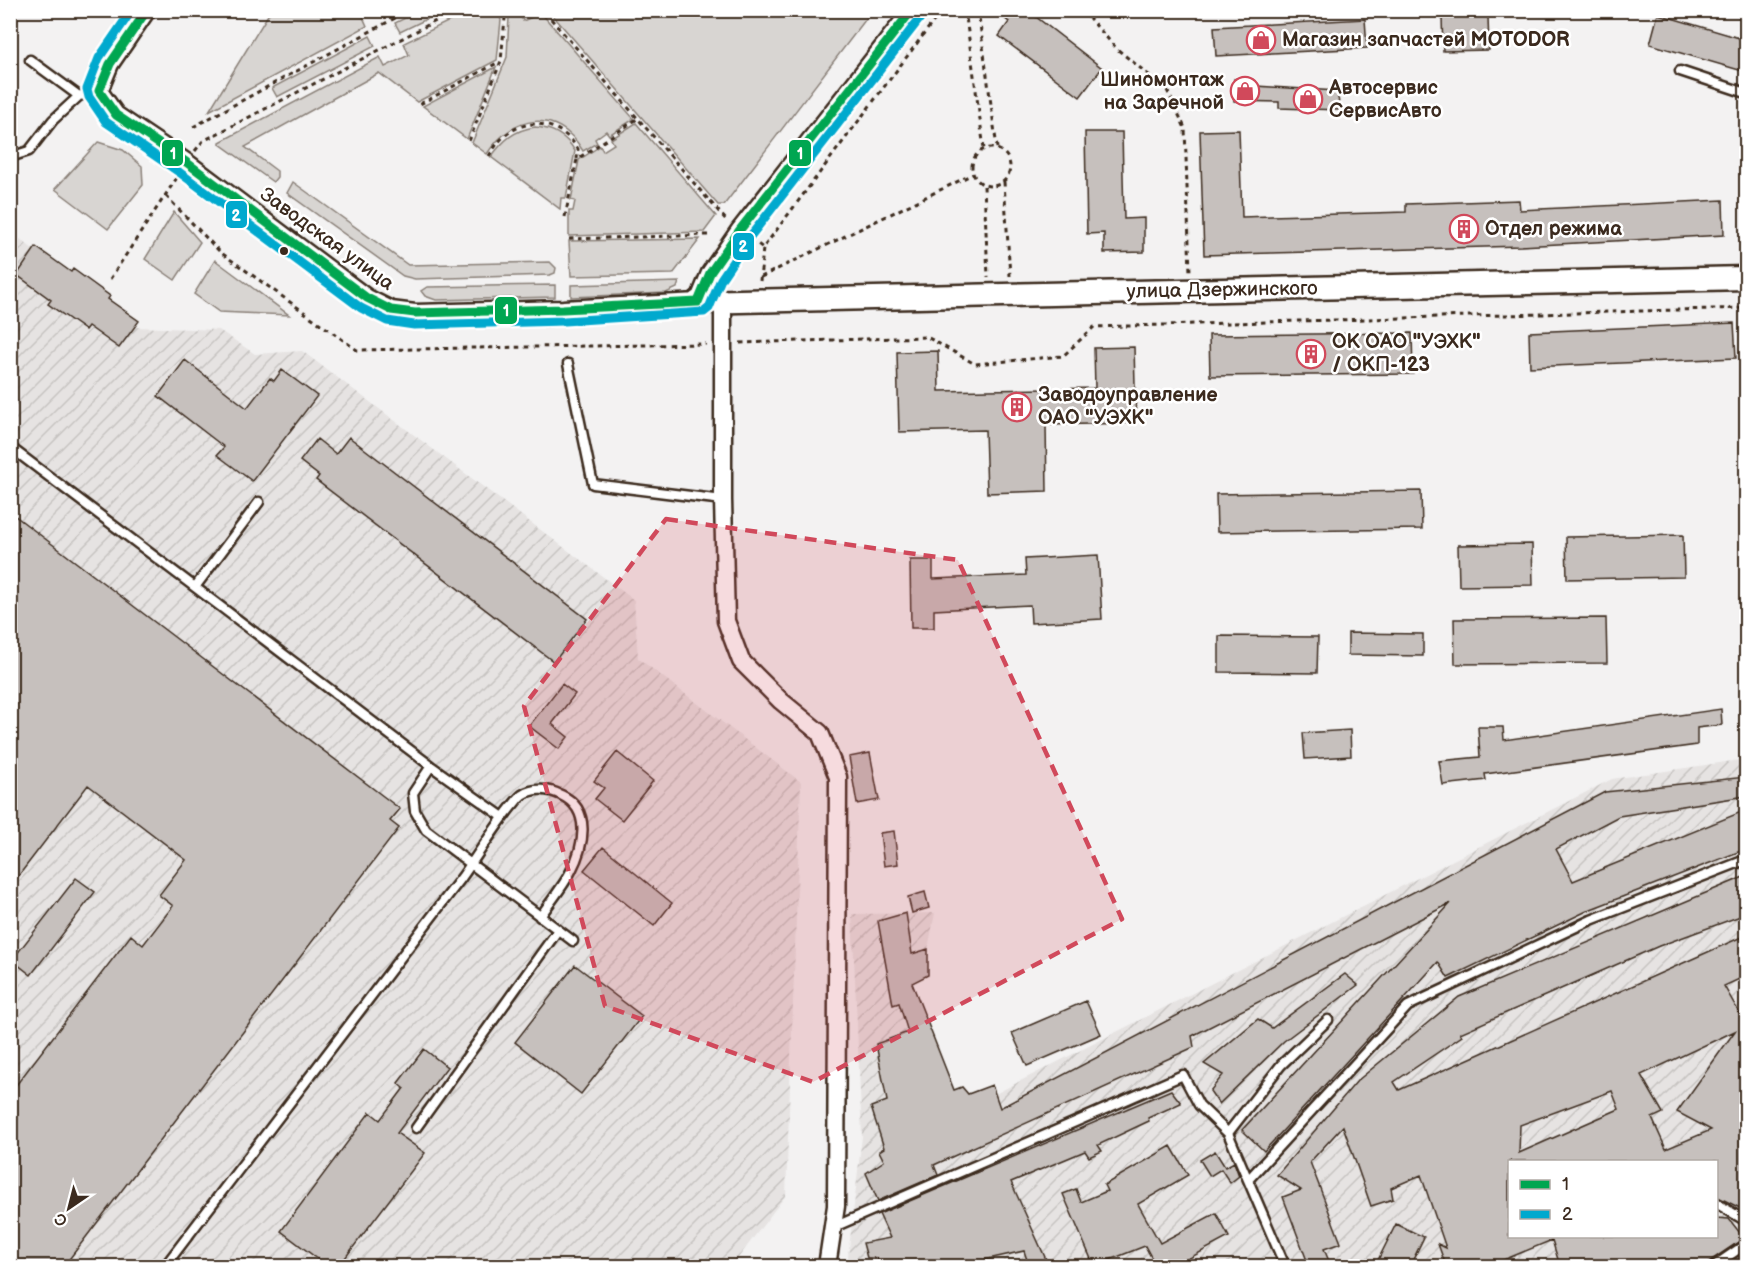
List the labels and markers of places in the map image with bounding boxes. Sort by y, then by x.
shop icon: Магазин запчастей MOTODOR [1245,24,1277,56]
place label: Магазин запчастей MOTODOR [1282,28,1570,52]
place label: Шиномонтаж на Заречной [1100,68,1225,115]
shop icon: Шиномонтаж на Заречной [1229,75,1261,107]
place label: Автосервис СервисАвто [1328,76,1442,123]
shop icon: Автосервис СервисАвто [1292,83,1324,115]
building icon: Отдел режима [1448,213,1480,245]
place label: Отдел режима [1485,217,1622,241]
unlabelled marker [278,245,290,257]
place label: ОК ОАО "УЭХК" / ОКП-123 [1332,330,1481,377]
building icon: ОК ОАО "УЭХК" / ОКП-123 [1295,338,1327,370]
place label: Заводоуправление ОАО "УЭХК" [1038,383,1218,430]
building icon: Заводоуправление ОАО "УЭХК" [1001,391,1033,423]

